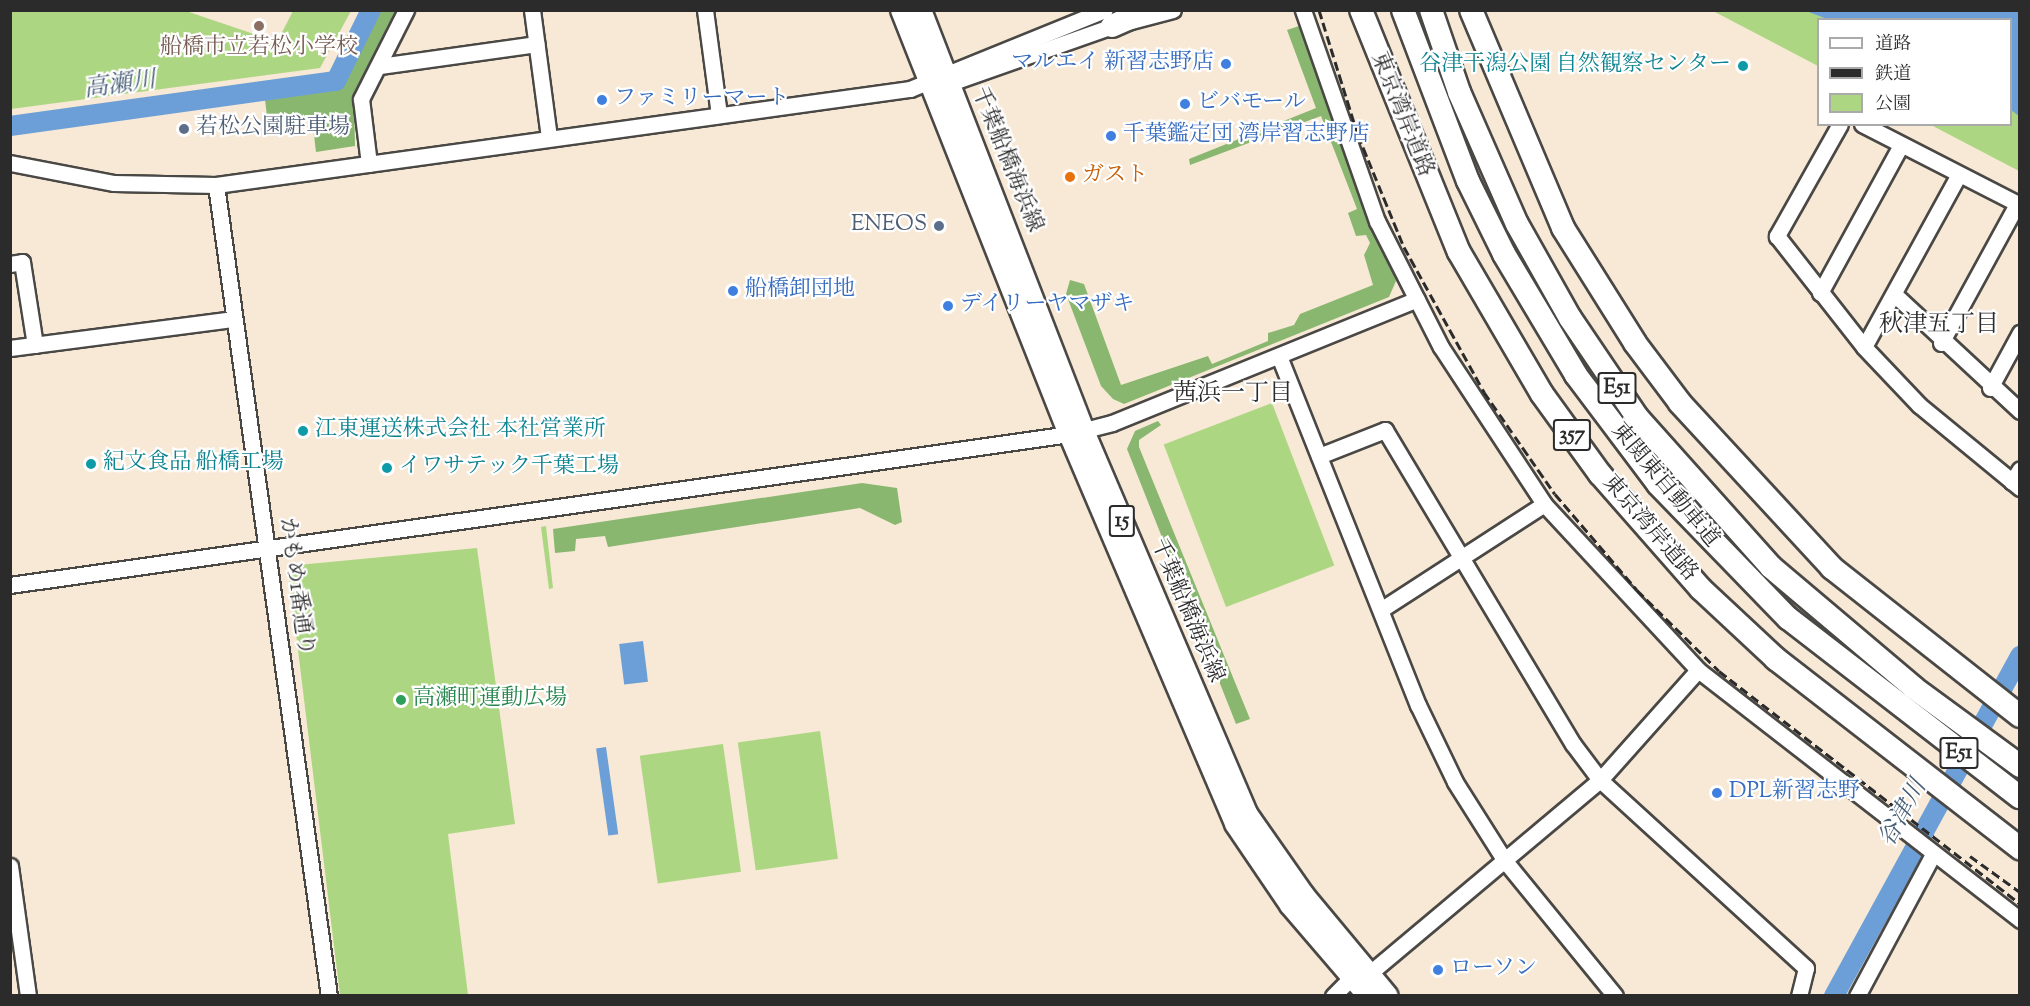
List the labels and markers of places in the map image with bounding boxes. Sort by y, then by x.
marker: 船橋市立若松小学校 [252,19,266,33]
place label: 船橋市立若松小学校 [160,36,358,62]
place label: マルエイ 新習志野店 [1011,51,1214,77]
place label: 谷津干潟公園 自然観察センター [1418,53,1731,79]
marker: マルエイ 新習志野店 [1219,57,1233,71]
marker: 谷津干潟公園 自然観察センター [1736,59,1750,73]
place label: ファミリーマート [614,87,790,113]
place label: ビバモール [1197,91,1306,117]
marker: ファミリーマート [595,93,609,107]
marker: ビバモール [1178,97,1192,111]
place label: 若松公園駐車場 [196,116,350,142]
marker: 若松公園駐車場 [177,122,191,136]
place label: 千葉鑑定団 湾岸習志野店 [1123,123,1370,149]
marker: 千葉鑑定団 湾岸習志野店 [1104,129,1118,143]
place label: ガスト [1082,164,1148,190]
marker: ガスト [1063,170,1077,184]
place label: ENEOS [851,213,927,239]
marker: ENEOS [932,219,946,233]
place label: 船橋卸団地 [745,278,855,304]
marker: 船橋卸団地 [726,284,740,298]
place label: デイリーヤマザキ [960,293,1136,319]
marker: デイリーヤマザキ [941,299,955,313]
place label: 江東運送株式会社 本社営業所 [315,418,606,444]
marker: 江東運送株式会社 本社営業所 [296,424,310,438]
place label: 紀文食品 船橋工場 [103,451,284,477]
place label: イワサテック千葉工場 [399,455,619,481]
marker: 紀文食品 船橋工場 [84,457,98,471]
marker: イワサテック千葉工場 [380,461,394,475]
place label: 高瀬町運動広場 [413,687,567,713]
marker: 高瀬町運動広場 [394,693,408,707]
place label: DPL新習志野 [1729,780,1860,806]
marker: DPL新習志野 [1710,786,1724,800]
place label: ローソン [1450,957,1538,983]
marker: ローソン [1431,963,1445,977]

